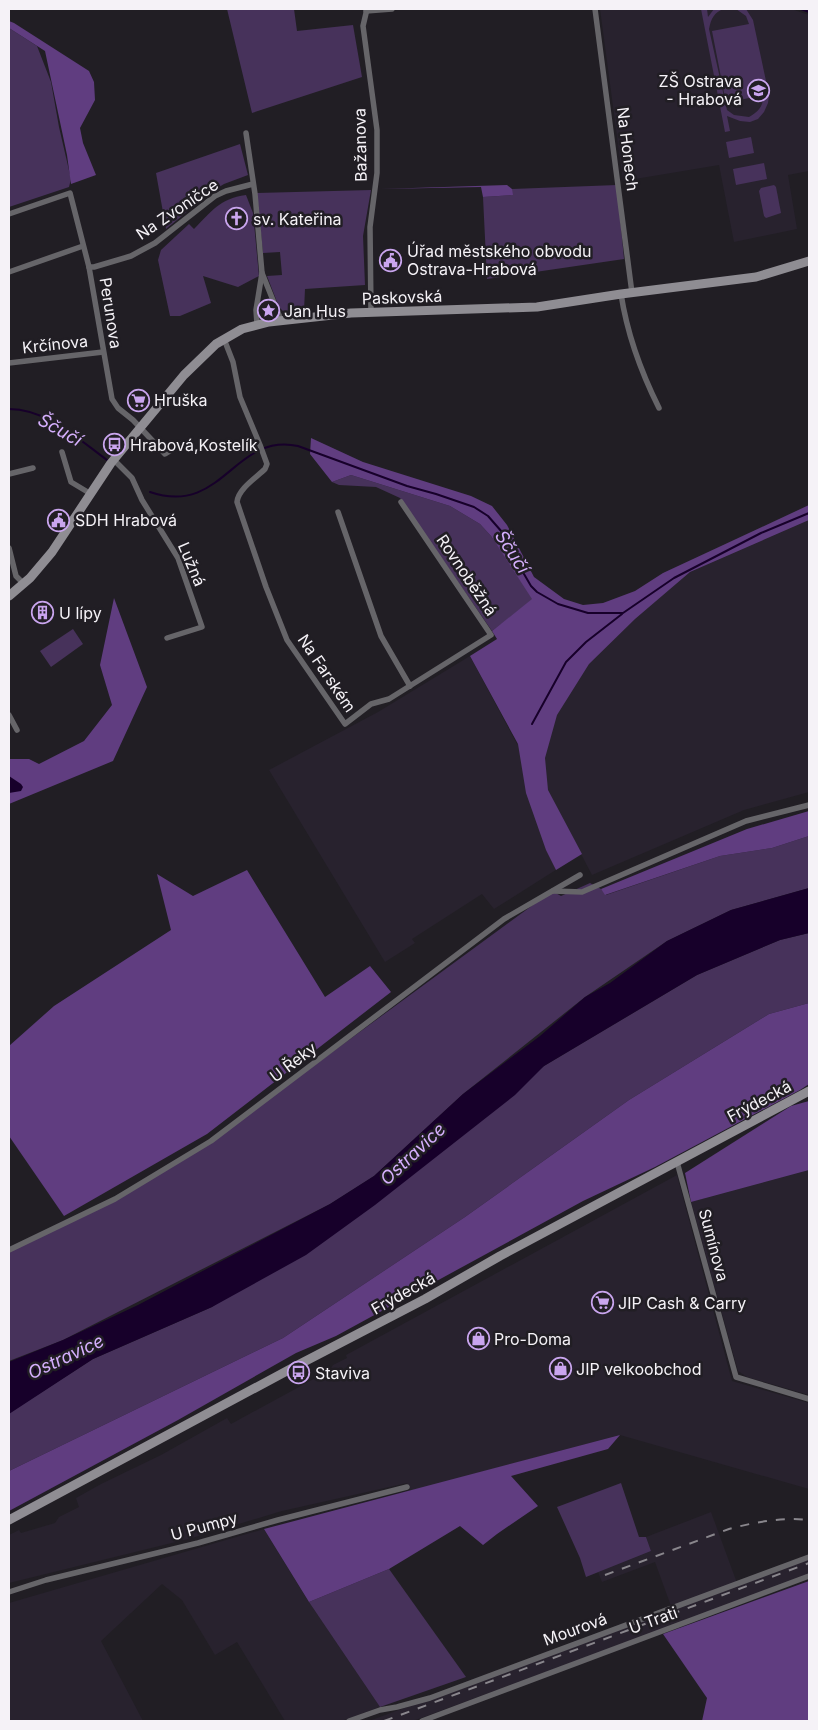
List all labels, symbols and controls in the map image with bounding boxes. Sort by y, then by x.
place label: ZŠ Ostrava - Hrabová [659,71,742,109]
school or university icon: ZŠ Ostrava - Hrabová [746,78,770,102]
street label: Na Honech [613,106,643,192]
street label: Bažanova [349,108,371,182]
street label: Na Zvoničce [132,174,222,244]
church icon: sv. Kateřina [225,207,249,231]
place label: sv. Kateřina [253,209,342,229]
place label: Úřad městského obvodu Ostrava-Hrabová [407,241,591,279]
public building icon: Úřad městského obvodu Ostrava-Hrabová [379,248,403,272]
street label: Perunova [96,276,126,350]
street label: Paskovská [361,286,443,308]
place icon: Jan Hus [256,299,280,323]
place label: Jan Hus [284,301,346,321]
street label: Krčínova [21,331,89,357]
supermarket icon: Hruška [126,388,150,412]
place label: Hruška [154,390,208,410]
water label: Ščučí [35,408,88,451]
bus stop icon: Hrabová,Kostelík [102,433,126,457]
place label: Hrabová,Kostelík [130,435,258,455]
public building icon: SDH Hrabová [47,508,71,532]
place label: SDH Hrabová [75,510,177,530]
water label: Ščučí [491,526,536,579]
street label: Rovnoběžná [433,531,501,619]
street label: Lužná [174,539,210,589]
building icon: U lípy [31,601,55,625]
place label: U lípy [59,603,102,623]
street label: Na Farském [294,630,360,716]
street label: U Řeky [266,1038,320,1086]
street label: Frýdecká [723,1076,795,1126]
water label: Ostravice [376,1118,450,1189]
street label: Sumínova [695,1207,733,1283]
street label: Frýdecká [368,1267,438,1319]
supermarket icon: JIP Cash & Carry [590,1291,614,1315]
place label: JIP Cash & Carry [618,1293,746,1313]
shop icon: Pro-Doma [466,1327,490,1351]
place label: Pro-Doma [494,1329,571,1349]
water label: Ostravice [24,1330,107,1383]
shop icon: JIP velkoobchod [548,1357,572,1381]
place label: JIP velkoobchod [576,1359,701,1379]
bus stop icon: Staviva [287,1361,311,1385]
place label: Staviva [315,1363,370,1383]
street label: U Pumpy [168,1507,240,1545]
street label: U Trati [626,1602,680,1638]
street label: Mourová [540,1608,610,1650]

